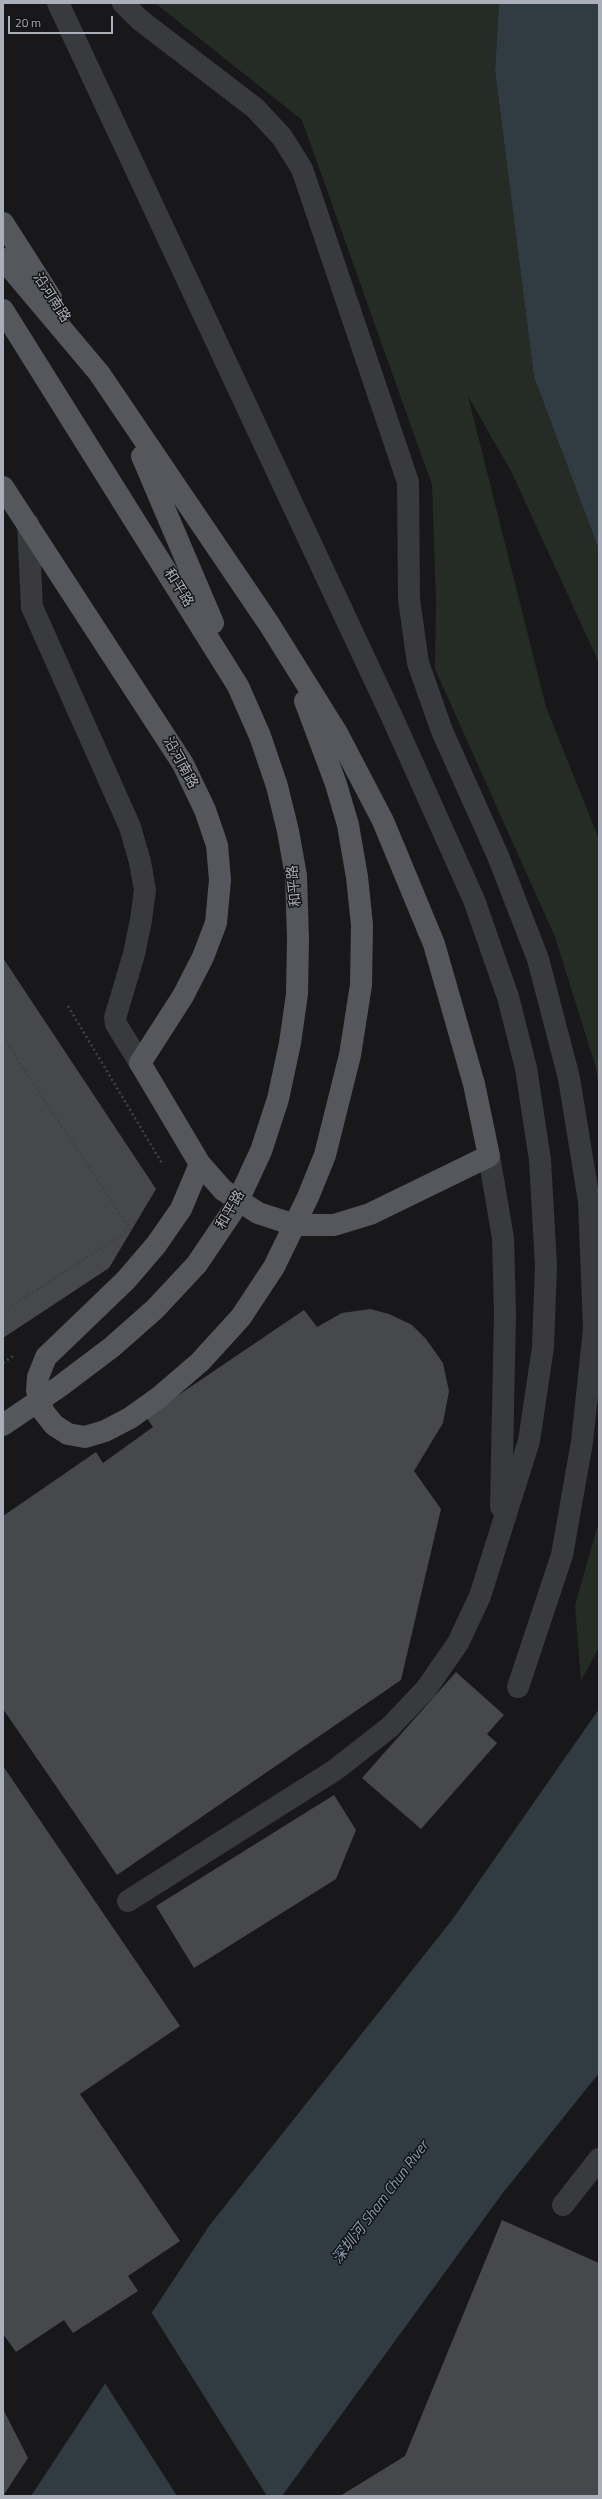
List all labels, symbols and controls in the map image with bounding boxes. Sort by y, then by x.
scale bar [10,8,115,34]
text: 20 m [15,13,41,32]
street label: 沿河南路 [29,270,73,326]
street label: 和平路 [160,566,196,610]
street label: 沿河南路 [159,734,201,792]
street label: 和平路 [285,864,305,908]
street label: 和平路 [213,1188,249,1232]
water label: 深圳河 Sham Chun River [329,2138,433,2268]

